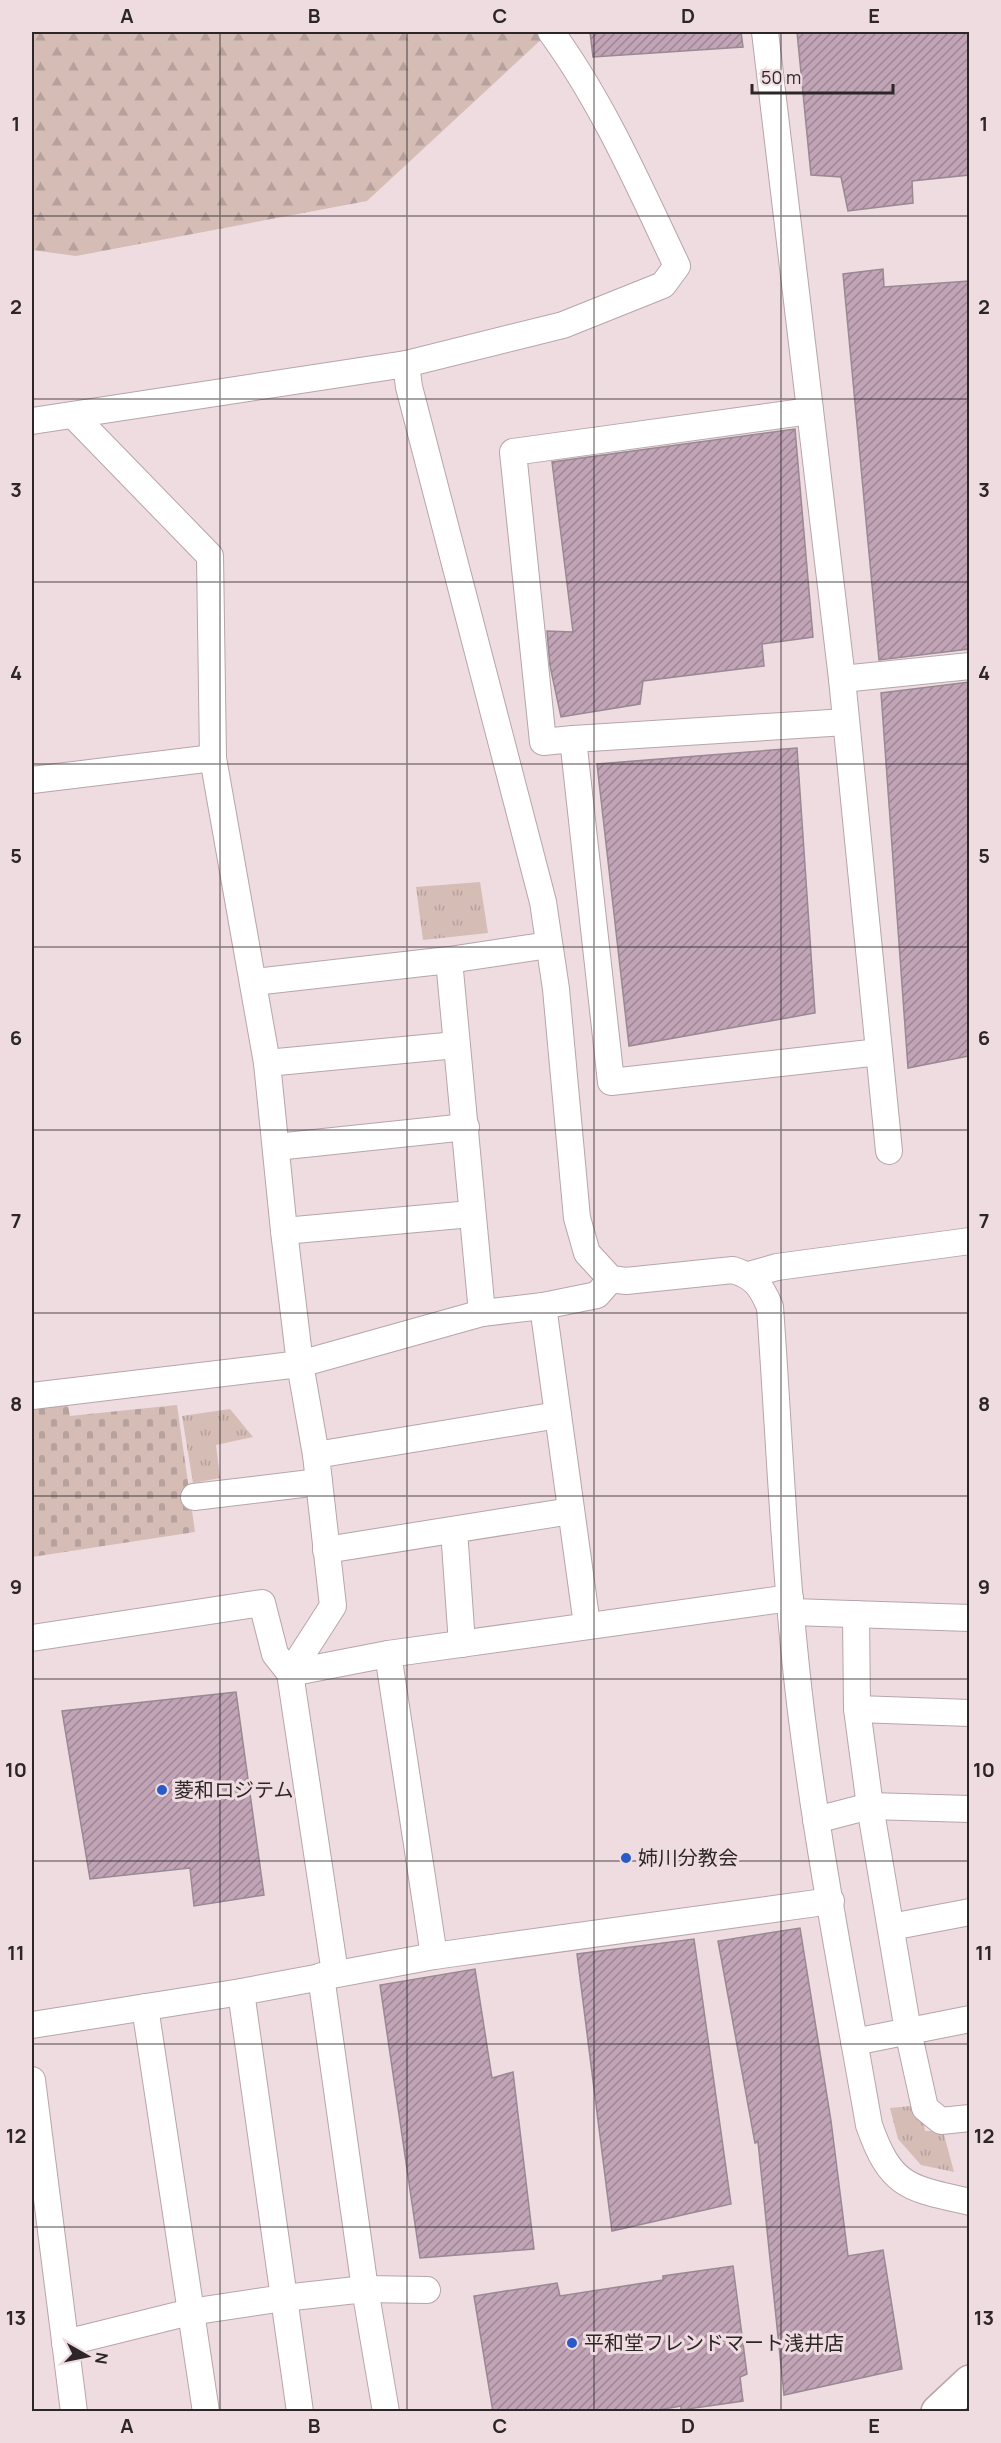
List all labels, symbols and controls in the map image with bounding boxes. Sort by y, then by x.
text: A [120,2,134,29]
text: B [308,2,321,29]
text: C [493,2,507,29]
text: D [681,2,695,29]
text: E [868,2,880,29]
scale bar [752,57,893,95]
text: 50 m [761,65,801,89]
text: 1 [12,110,20,137]
text: 1 [980,110,988,137]
text: 2 [10,293,22,320]
text: 2 [978,293,990,320]
text: 3 [10,476,22,503]
text: 3 [978,476,990,503]
text: 4 [10,659,22,686]
text: 4 [978,659,990,686]
text: 5 [10,842,22,869]
text: 5 [978,842,990,869]
text: 6 [10,1024,22,1051]
text: 6 [978,1024,990,1051]
text: 7 [11,1207,21,1234]
text: 7 [979,1207,989,1234]
text: 8 [10,1390,22,1417]
text: 8 [978,1390,990,1417]
text: 9 [10,1573,22,1600]
text: 9 [978,1573,990,1600]
text: 10 [5,1756,27,1783]
text: 10 [973,1756,995,1783]
place label: 菱和ロジテム [174,1776,293,1803]
marker: 菱和ロジテム [155,1783,169,1797]
place label: 姉川分教会 [638,1844,738,1871]
marker: 姉川分教会 [619,1851,633,1865]
text: 11 [7,1939,25,1966]
text: 11 [975,1939,993,1966]
text: 12 [6,2122,26,2149]
text: 12 [974,2122,994,2149]
text: 13 [6,2304,26,2331]
text: 13 [974,2304,994,2331]
north arrow [57,2326,117,2386]
place label: 平和堂フレンドマート浅井店 [584,2329,844,2356]
marker: 平和堂フレンドマート浅井店 [565,2336,579,2350]
text: N [90,2351,114,2366]
text: A [120,2412,134,2439]
text: B [308,2412,321,2439]
text: C [493,2412,507,2439]
text: D [681,2412,695,2439]
text: E [868,2412,880,2439]

